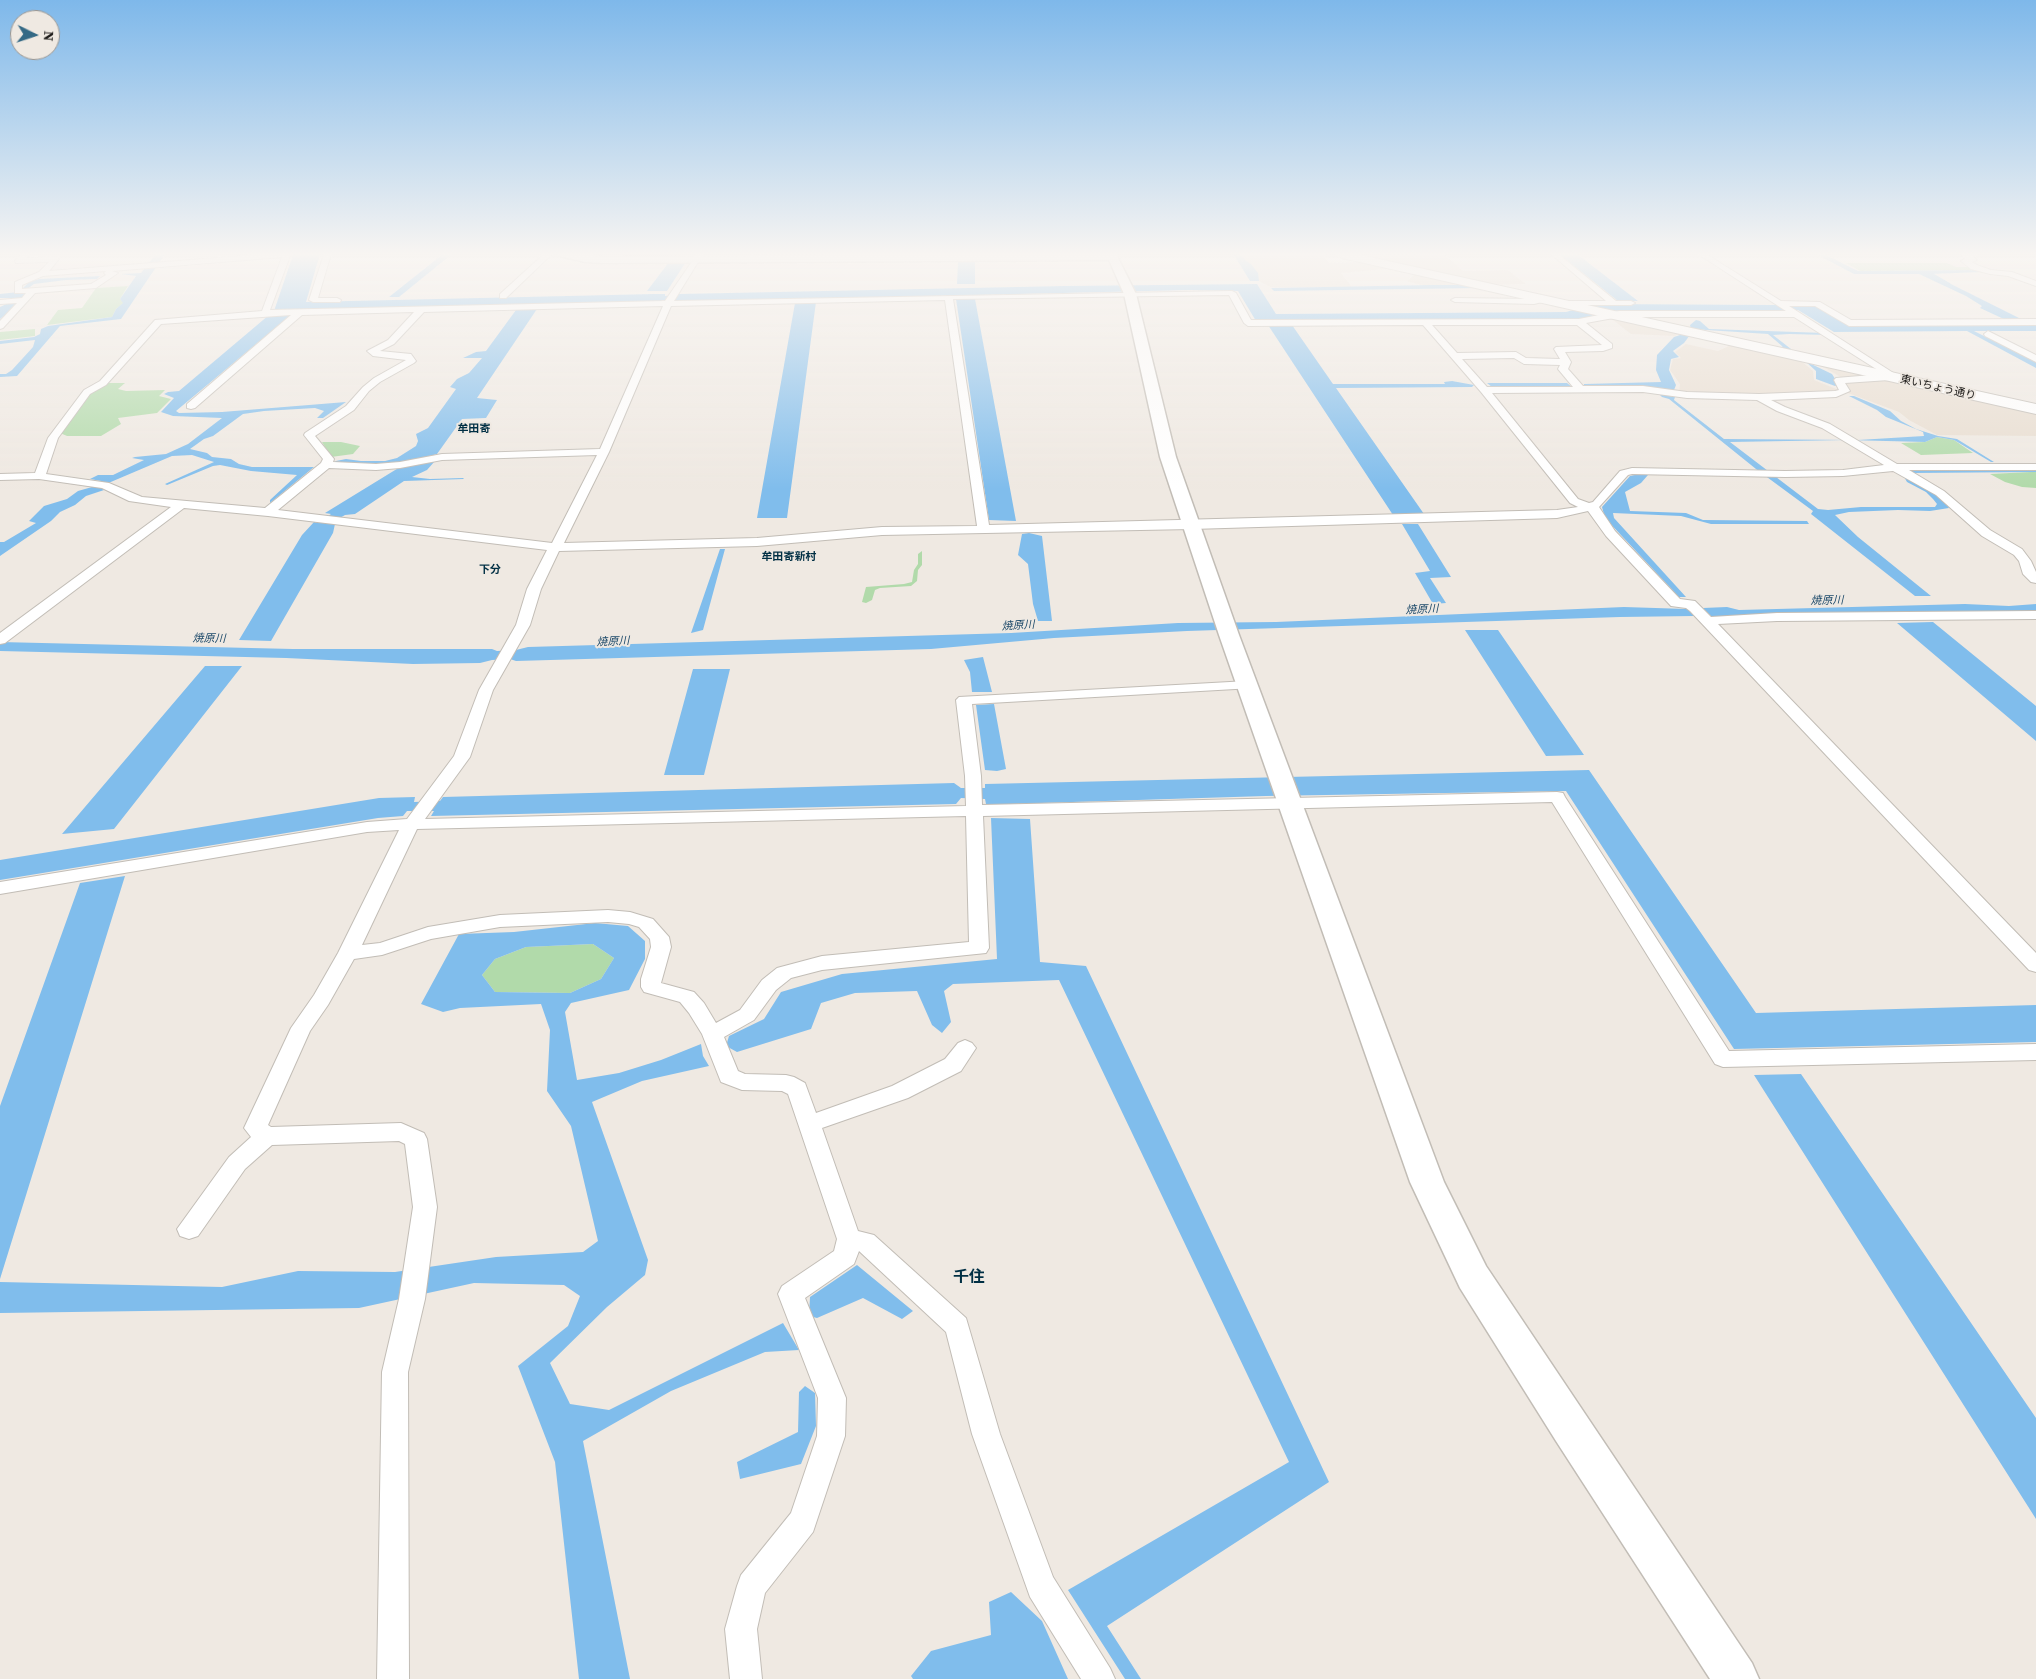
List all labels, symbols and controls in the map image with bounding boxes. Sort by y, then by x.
north arrow [10,10,60,60]
text: N [39,30,59,42]
street label: 東いちょう通り [1899,373,1977,403]
district label: 牟田寄 [458,422,490,436]
district label: 牟田寄新村 [762,550,816,564]
district label: 下分 [479,563,501,577]
water label: 焼原川 [1810,594,1844,608]
water label: 焼原川 [1405,603,1439,617]
water label: 焼原川 [1001,619,1035,633]
water label: 焼原川 [192,632,226,646]
water label: 焼原川 [596,635,630,649]
district label: 千住 [953,1268,985,1288]

